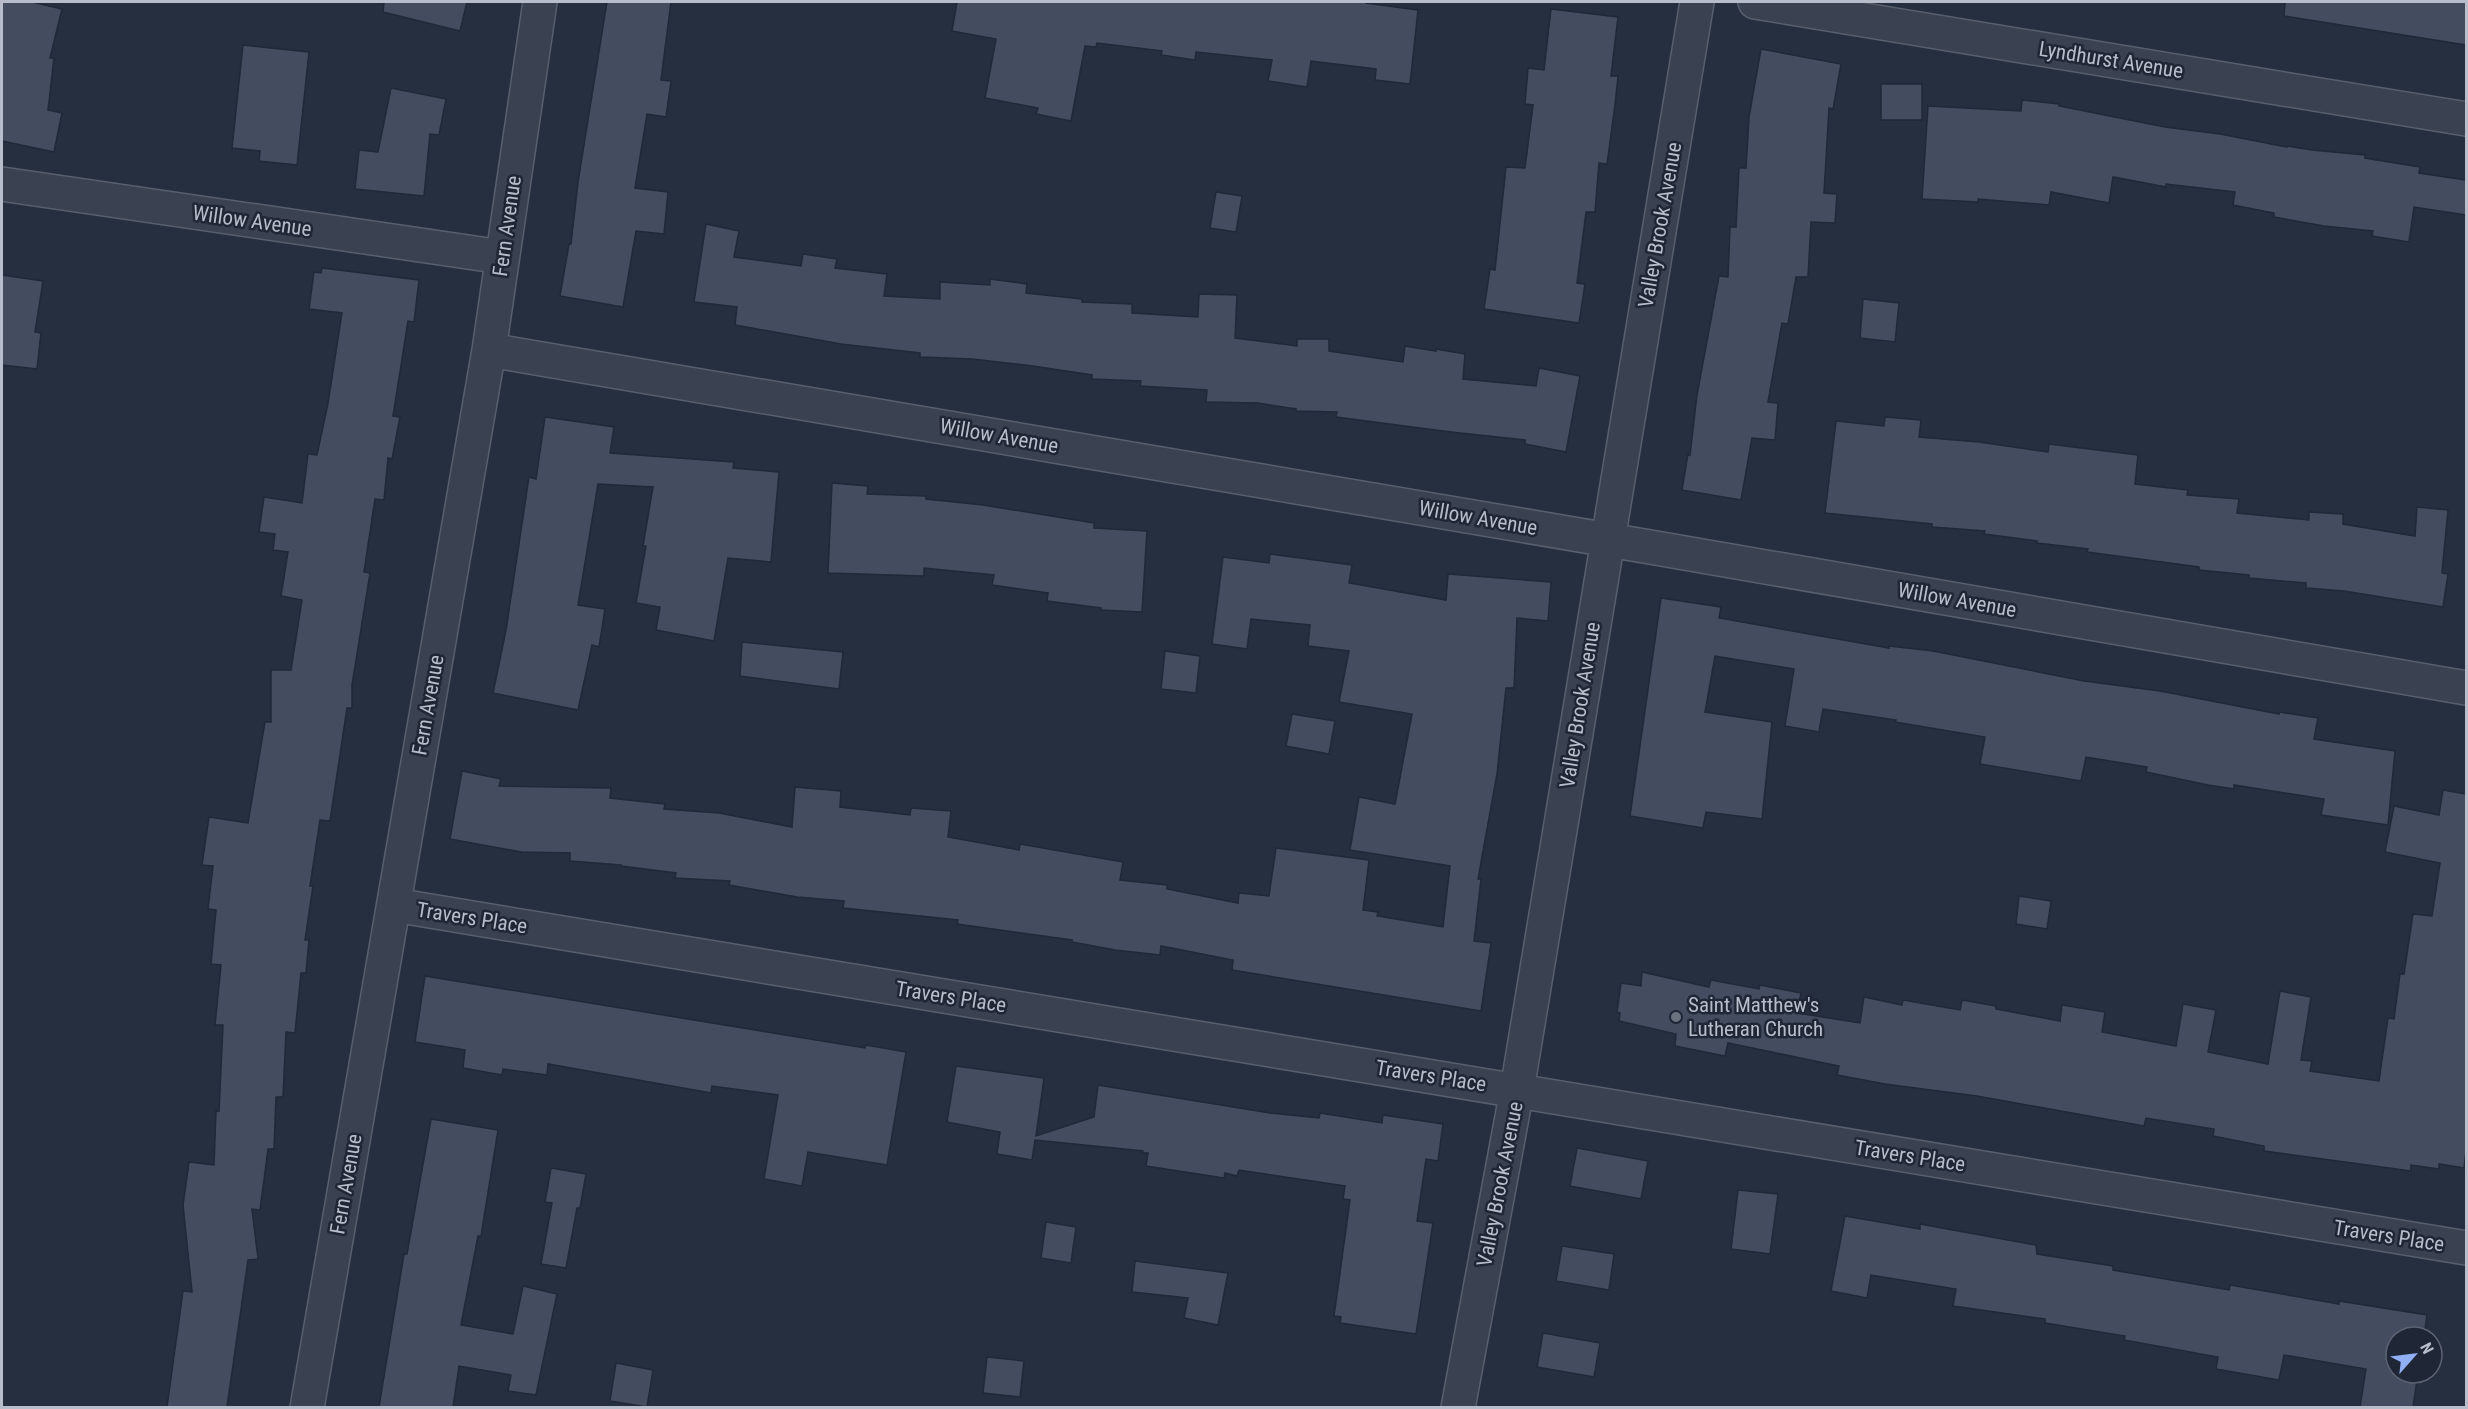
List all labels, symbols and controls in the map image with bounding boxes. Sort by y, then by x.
street label: Lyndhurst Avenue [2037,37,2185,83]
street label: Valley Brook Avenue [1634,140,1686,310]
street label: Fern Avenue [488,174,526,278]
street label: Willow Avenue [191,201,313,241]
street label: Willow Avenue [938,414,1060,458]
street label: Willow Avenue [1417,496,1539,540]
street label: Willow Avenue [1896,578,2018,622]
street label: Valley Brook Avenue [1555,620,1605,790]
street label: Fern Avenue [407,653,449,757]
street label: Travers Place [415,897,529,939]
street label: Travers Place [894,976,1008,1018]
place label: Saint Matthew's Lutheran Church [1688,993,1823,1041]
marker: Saint Matthew's Lutheran Church [1669,1010,1683,1024]
street label: Travers Place [1374,1055,1488,1097]
street label: Valley Brook Avenue [1472,1099,1528,1269]
street label: Fern Avenue [325,1132,367,1236]
street label: Travers Place [1853,1135,1967,1177]
street label: Travers Place [2332,1215,2446,1257]
north arrow [2384,1325,2444,1385]
text: N [2416,1339,2437,1357]

